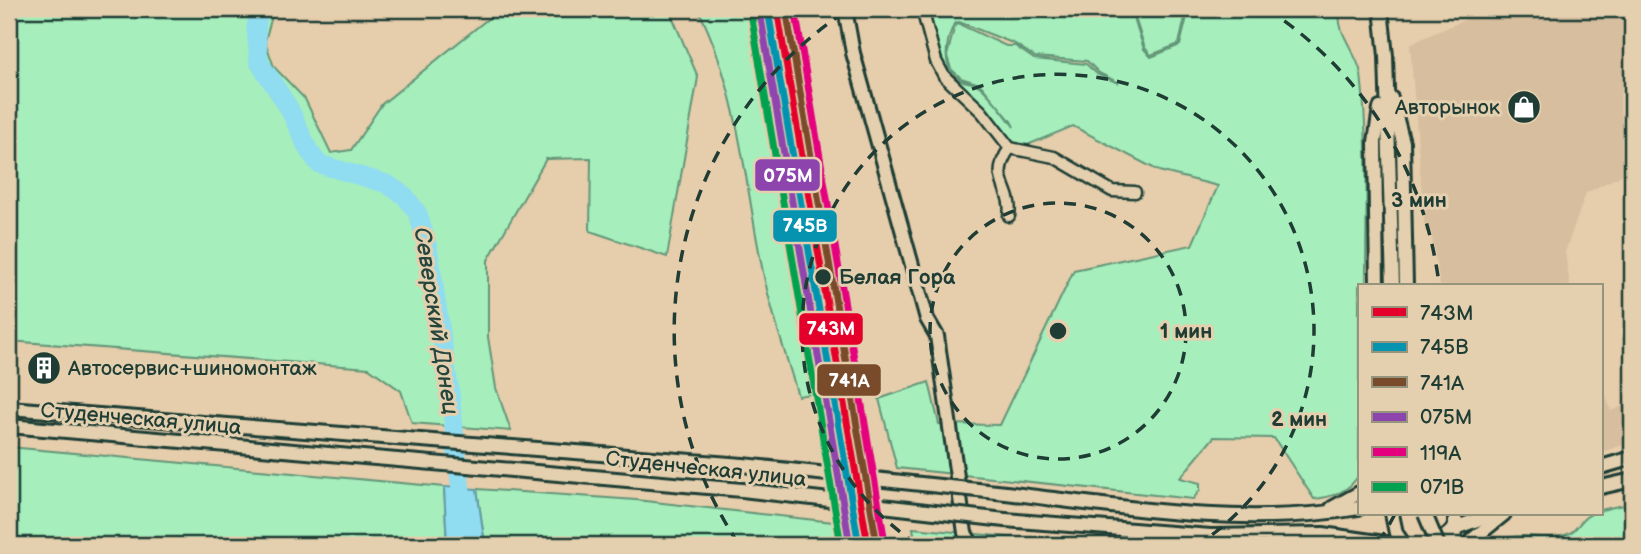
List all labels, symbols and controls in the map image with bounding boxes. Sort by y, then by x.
shop icon: Авторынок [1505,88,1543,126]
place label: Авторынок [1394,95,1500,120]
line badge: 075М [754,158,821,192]
text: 075М [763,165,813,188]
text: 3 мин [1391,188,1447,213]
line badge: 745В [772,209,838,243]
text: 745В [783,215,827,238]
water label: Северский Донец [407,225,465,417]
place label: Белая Гора [839,265,956,290]
marker: Белая Гора [813,267,833,287]
legend [1358,284,1602,516]
text: 743М [1420,301,1474,326]
line badge: 743М [798,312,864,346]
text: 743М [807,318,855,341]
centre of rings [1046,319,1070,343]
text: 1 мин [1160,319,1212,344]
text: 745В [1420,335,1469,360]
building icon: Автосервис+шиномонтаж [25,349,63,387]
place label: Автосервис+шиномонтаж [67,356,317,381]
line badge: 741А [816,363,882,397]
text: 741А [828,370,870,393]
text: 741А [1420,371,1464,396]
street label: Студенческая улица [40,398,243,440]
text: 075М [1420,405,1472,430]
text: 2 мин [1271,407,1327,432]
text: 119А [1420,441,1461,466]
street label: Студенческая улица [604,446,808,492]
text: 071В [1420,475,1464,500]

